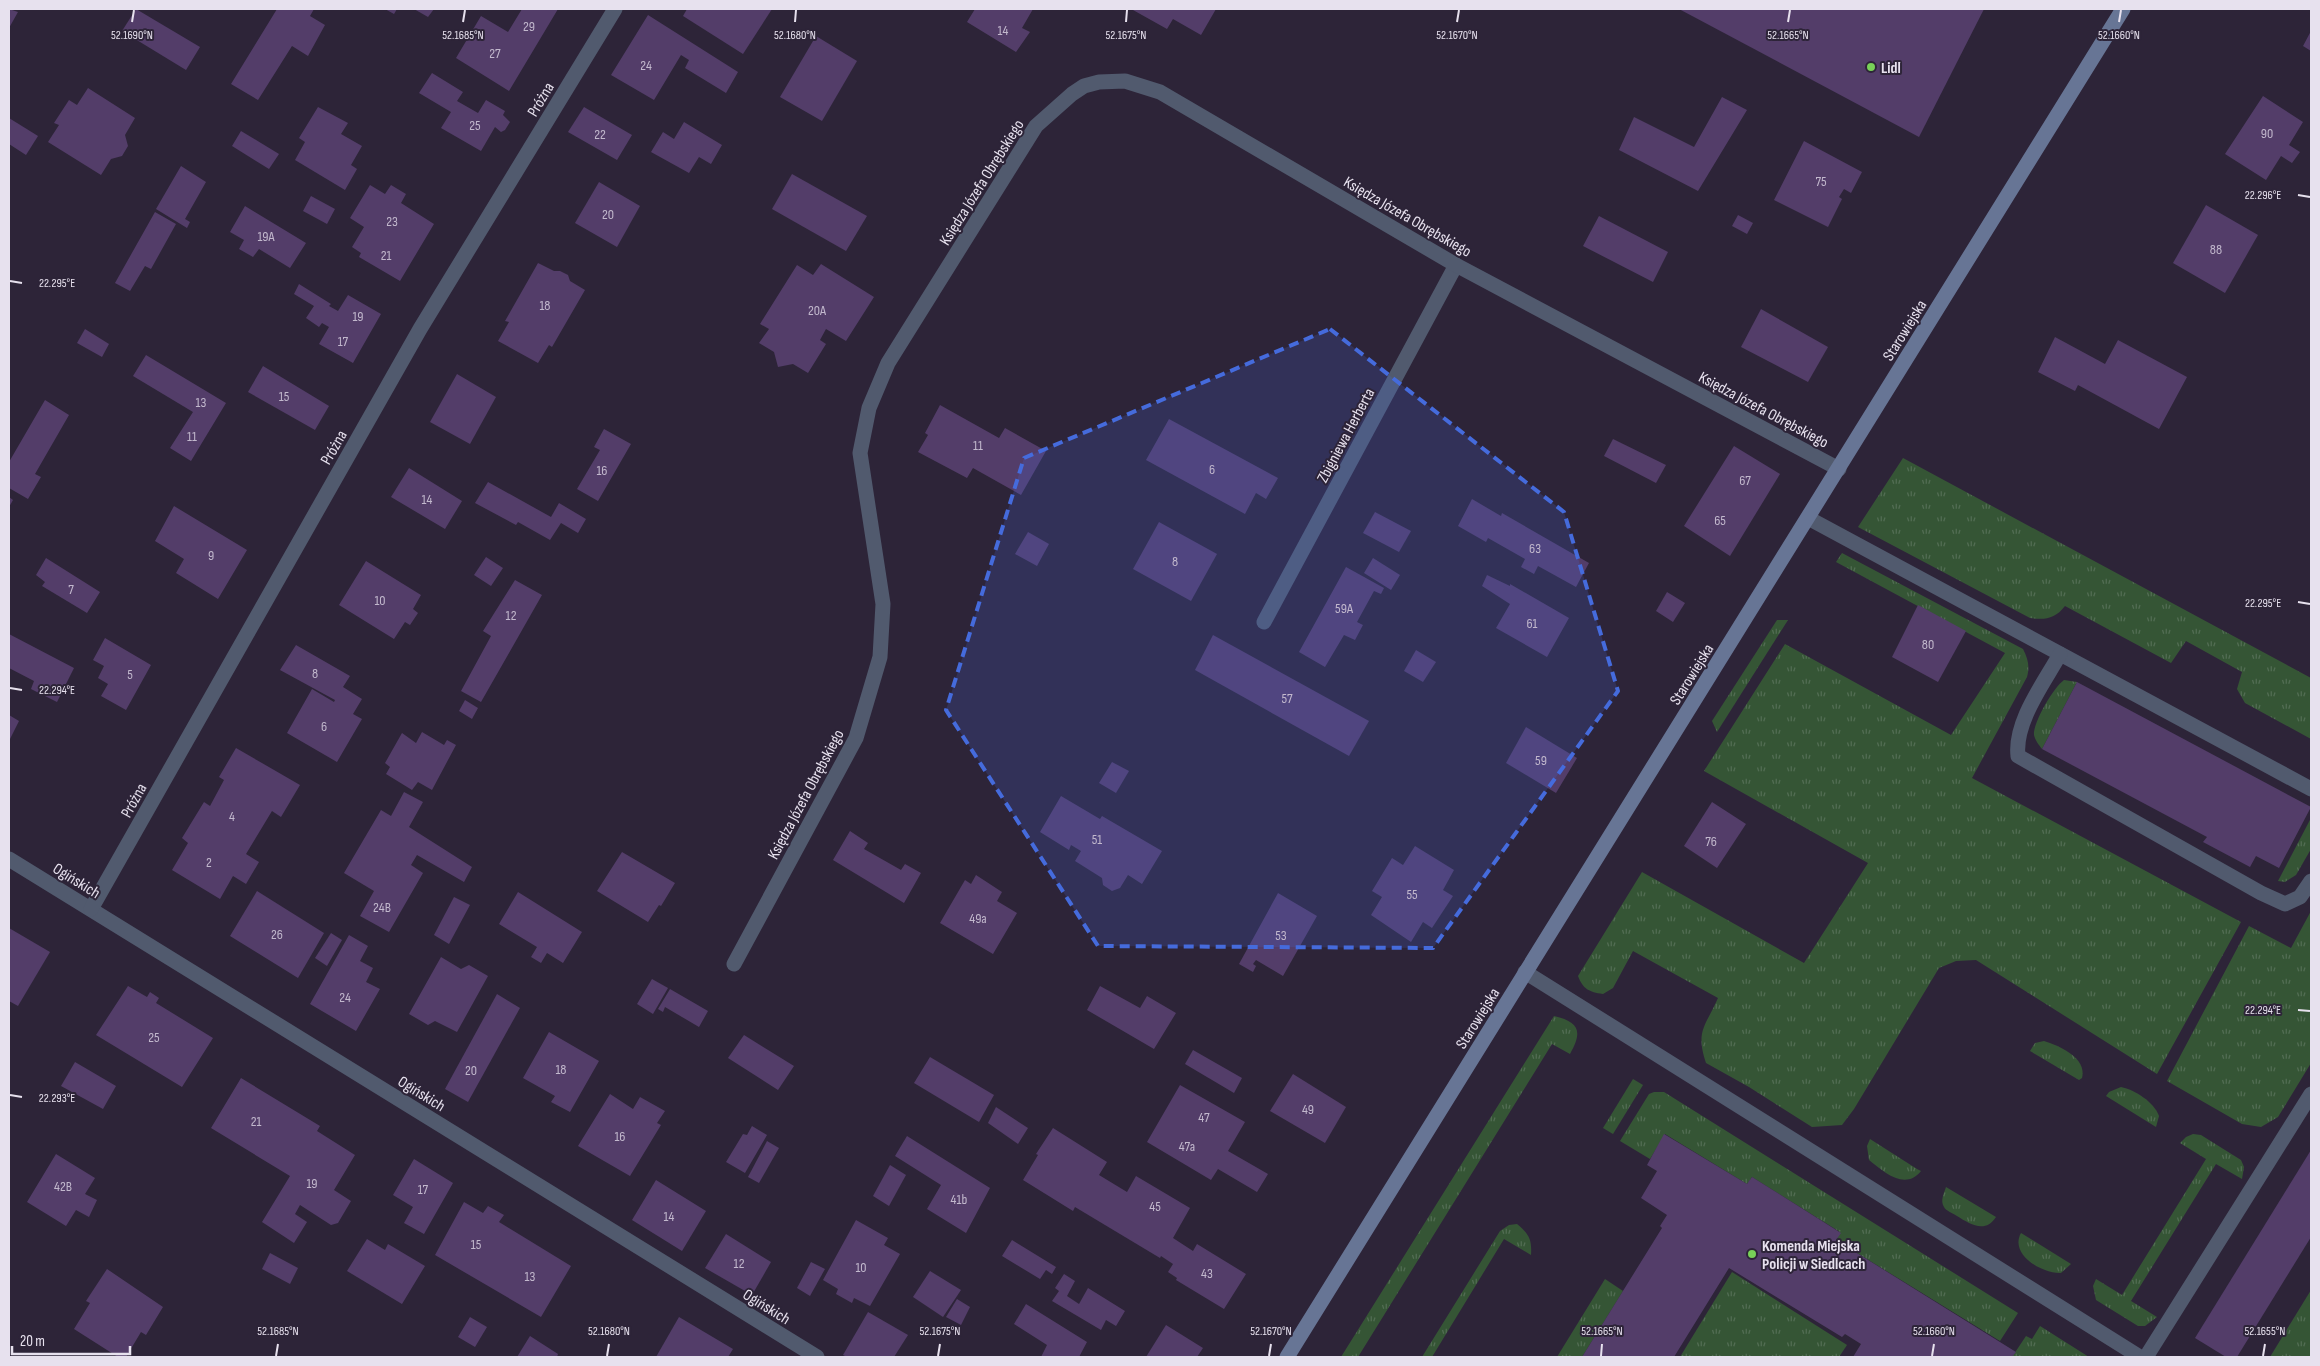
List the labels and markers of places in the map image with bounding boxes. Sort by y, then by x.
place label: Lidl [1881,59,1901,78]
marker: Lidl [1865,61,1877,73]
place label: Komenda Miejska Policji w Siedlcach [1762,1237,1865,1274]
marker: Komenda Miejska Policji w Siedlcach [1746,1248,1758,1260]

